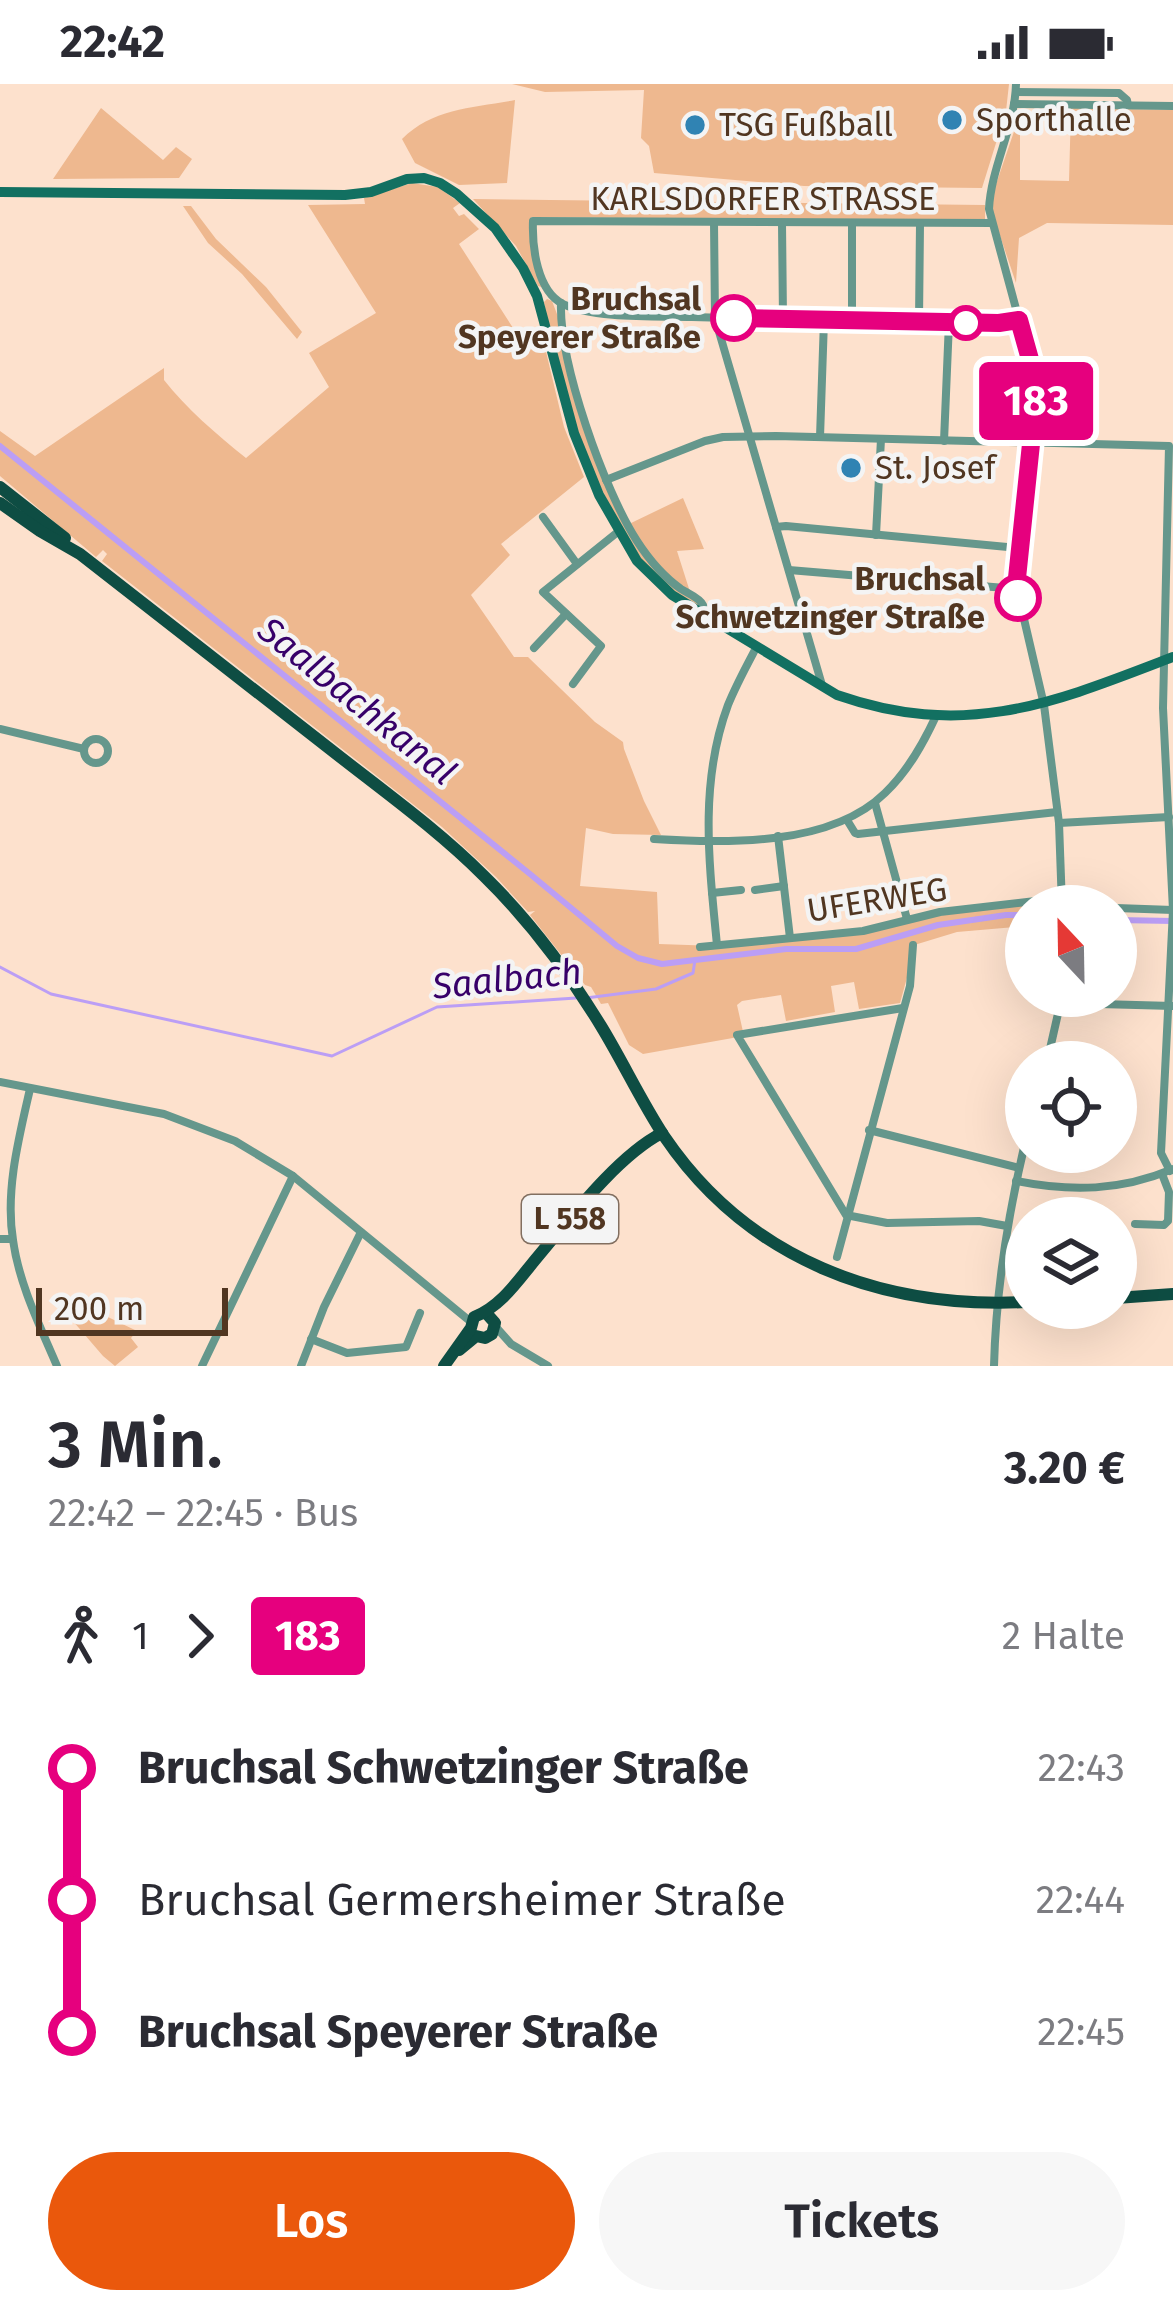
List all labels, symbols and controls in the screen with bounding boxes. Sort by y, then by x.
text: 22:42 [60,15,165,69]
place label: Sporthalle [976,100,1132,140]
place label: TSG Fußball [719,105,893,145]
marker: Sporthalle [939,107,965,133]
marker: TSG Fußball [682,112,708,138]
street label: KARLSDORFER STRASSE [590,179,936,219]
place label: Bruchsal Speyerer Straße [458,279,701,357]
marker: Bruchsal Speyerer Straße [712,296,756,340]
unlabelled marker [950,307,982,339]
line badge: 183 [967,362,1105,440]
text: 183 [1003,376,1069,426]
place label: St. Josef [875,448,998,488]
marker: St. Josef [838,455,864,481]
place label: Bruchsal Schwetzinger Straße [675,559,985,637]
marker: Bruchsal Schwetzinger Straße [996,576,1040,620]
water label: Saalbachkanal [248,607,465,794]
street label: UFERWEG [804,869,950,931]
north arrow [1005,885,1137,1017]
map controls [1005,885,1137,1329]
water label: Saalbach [429,949,584,1009]
button: locate [1005,1041,1137,1173]
road number: L 558 [522,1195,618,1243]
button: layers [1005,1197,1137,1329]
scale bar [36,1282,228,1335]
text: 200 m [54,1289,144,1329]
text: 3 Min. [48,1405,223,1484]
text: 3.20 € [1004,1441,1125,1495]
text: 22:42 – 22:45 · Bus [48,1490,358,1536]
icon: walk [48,1603,114,1669]
icon: forward [167,1603,233,1669]
text: 183 [275,1611,341,1661]
text: 1 [132,1613,149,1659]
text: 2 Halte [1002,1613,1125,1659]
text: Bruchsal Schwetzinger Straße [138,1741,749,1795]
text: 22:43 [1038,1745,1125,1791]
text: Bruchsal Germersheimer Straße [138,1873,786,1927]
text: 22:44 [1036,1877,1125,1923]
text: Bruchsal Speyerer Straße [138,2005,658,2059]
text: 22:45 [1037,2009,1125,2055]
button: Los [48,2152,575,2290]
button: Tickets [599,2152,1125,2290]

